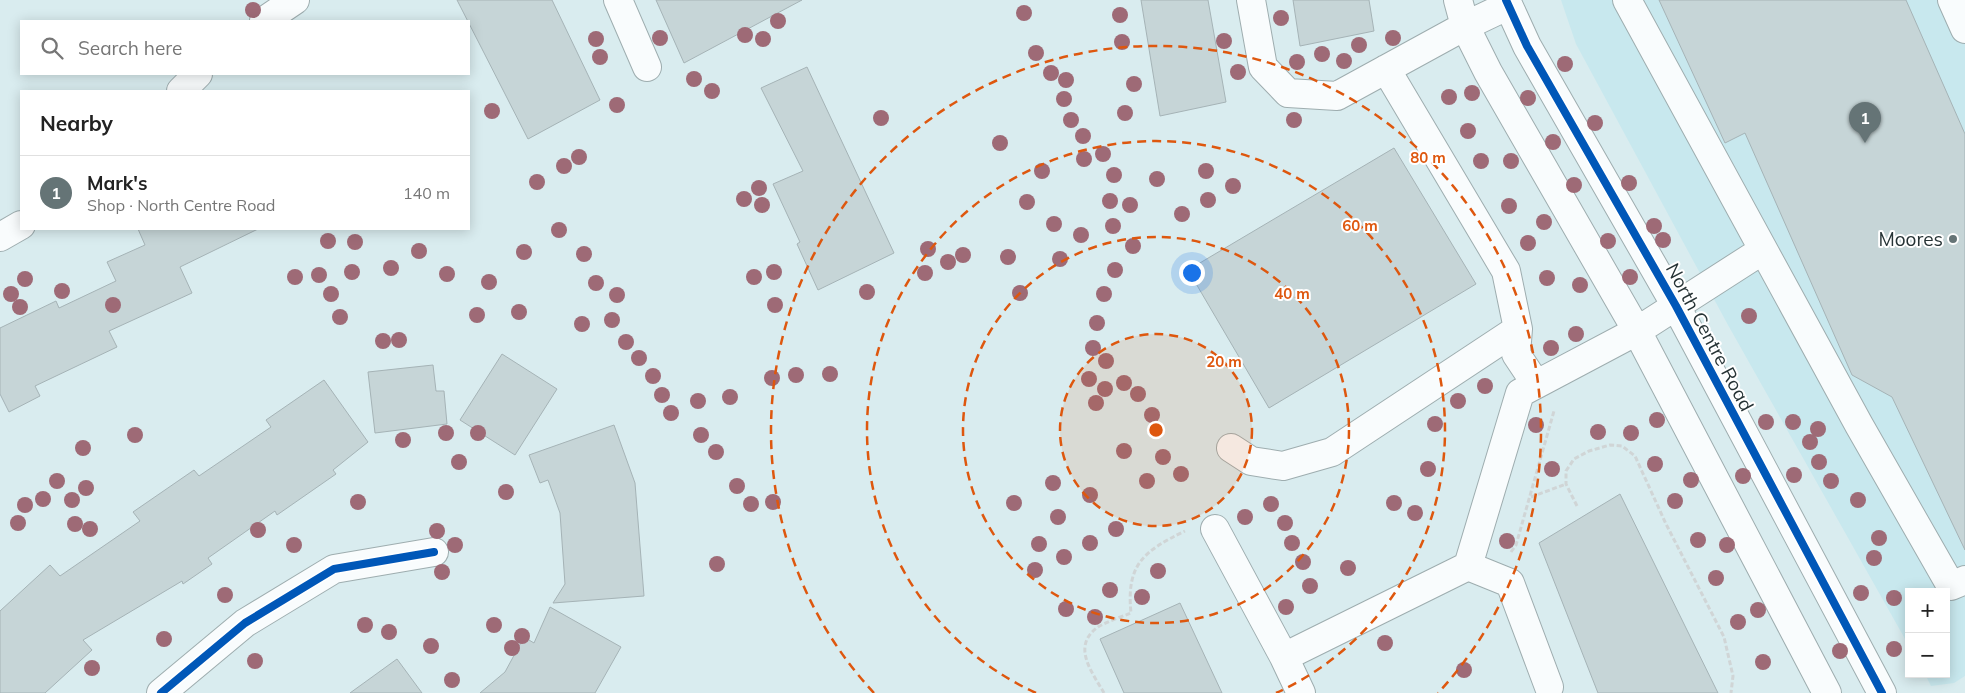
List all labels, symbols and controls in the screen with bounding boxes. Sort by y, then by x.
search box [20,20,470,75]
icon: search [38,34,66,62]
text: Search here [78,36,182,60]
pin: 1 [1849,102,1881,143]
text: Nearby [40,110,113,136]
text: 80 m [1410,148,1446,167]
text: Mark's [87,171,147,195]
text: 1 [51,183,61,203]
text: 140 m [403,183,450,203]
text: Shop · North Centre Road [87,195,275,215]
text: 60 m [1342,216,1378,235]
place label: Moores [1878,227,1943,251]
marker: Moores [1947,233,1959,245]
street label: North Centre Road [1661,259,1759,415]
your location [1179,260,1205,286]
text: 40 m [1274,284,1310,303]
text: 20 m [1206,352,1242,371]
centre of rings [1147,421,1165,439]
map controls [1905,588,1950,678]
button: + [1905,588,1950,633]
button: − [1905,633,1950,678]

